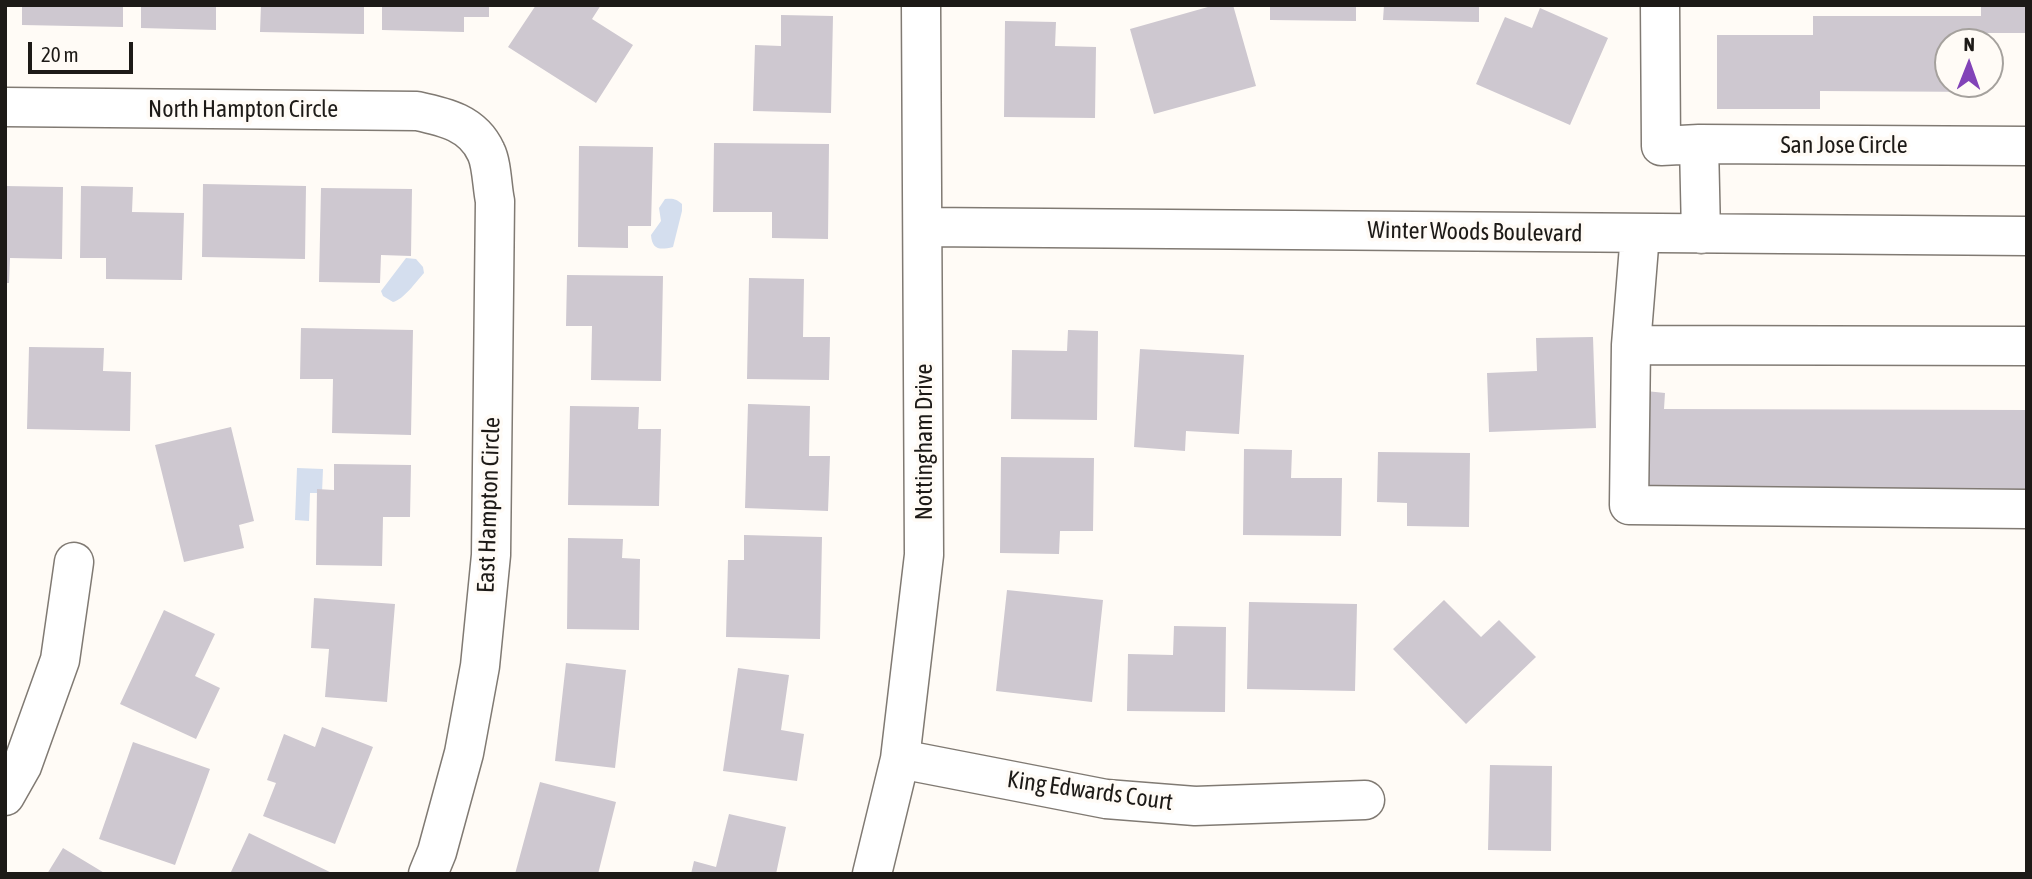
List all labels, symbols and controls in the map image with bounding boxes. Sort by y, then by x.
scale bar [32,28,136,72]
north arrow [1934,28,2004,98]
text: N [1964,33,1975,55]
text: 20 m [41,42,79,66]
street label: North Hampton Circle [148,95,338,123]
street label: San Jose Circle [1780,131,1908,159]
street label: Winter Woods Boulevard [1367,216,1583,248]
street label: Nottingham Drive [910,364,938,520]
street label: East Hampton Circle [472,417,506,593]
street label: King Edwards Court [1005,765,1175,817]

